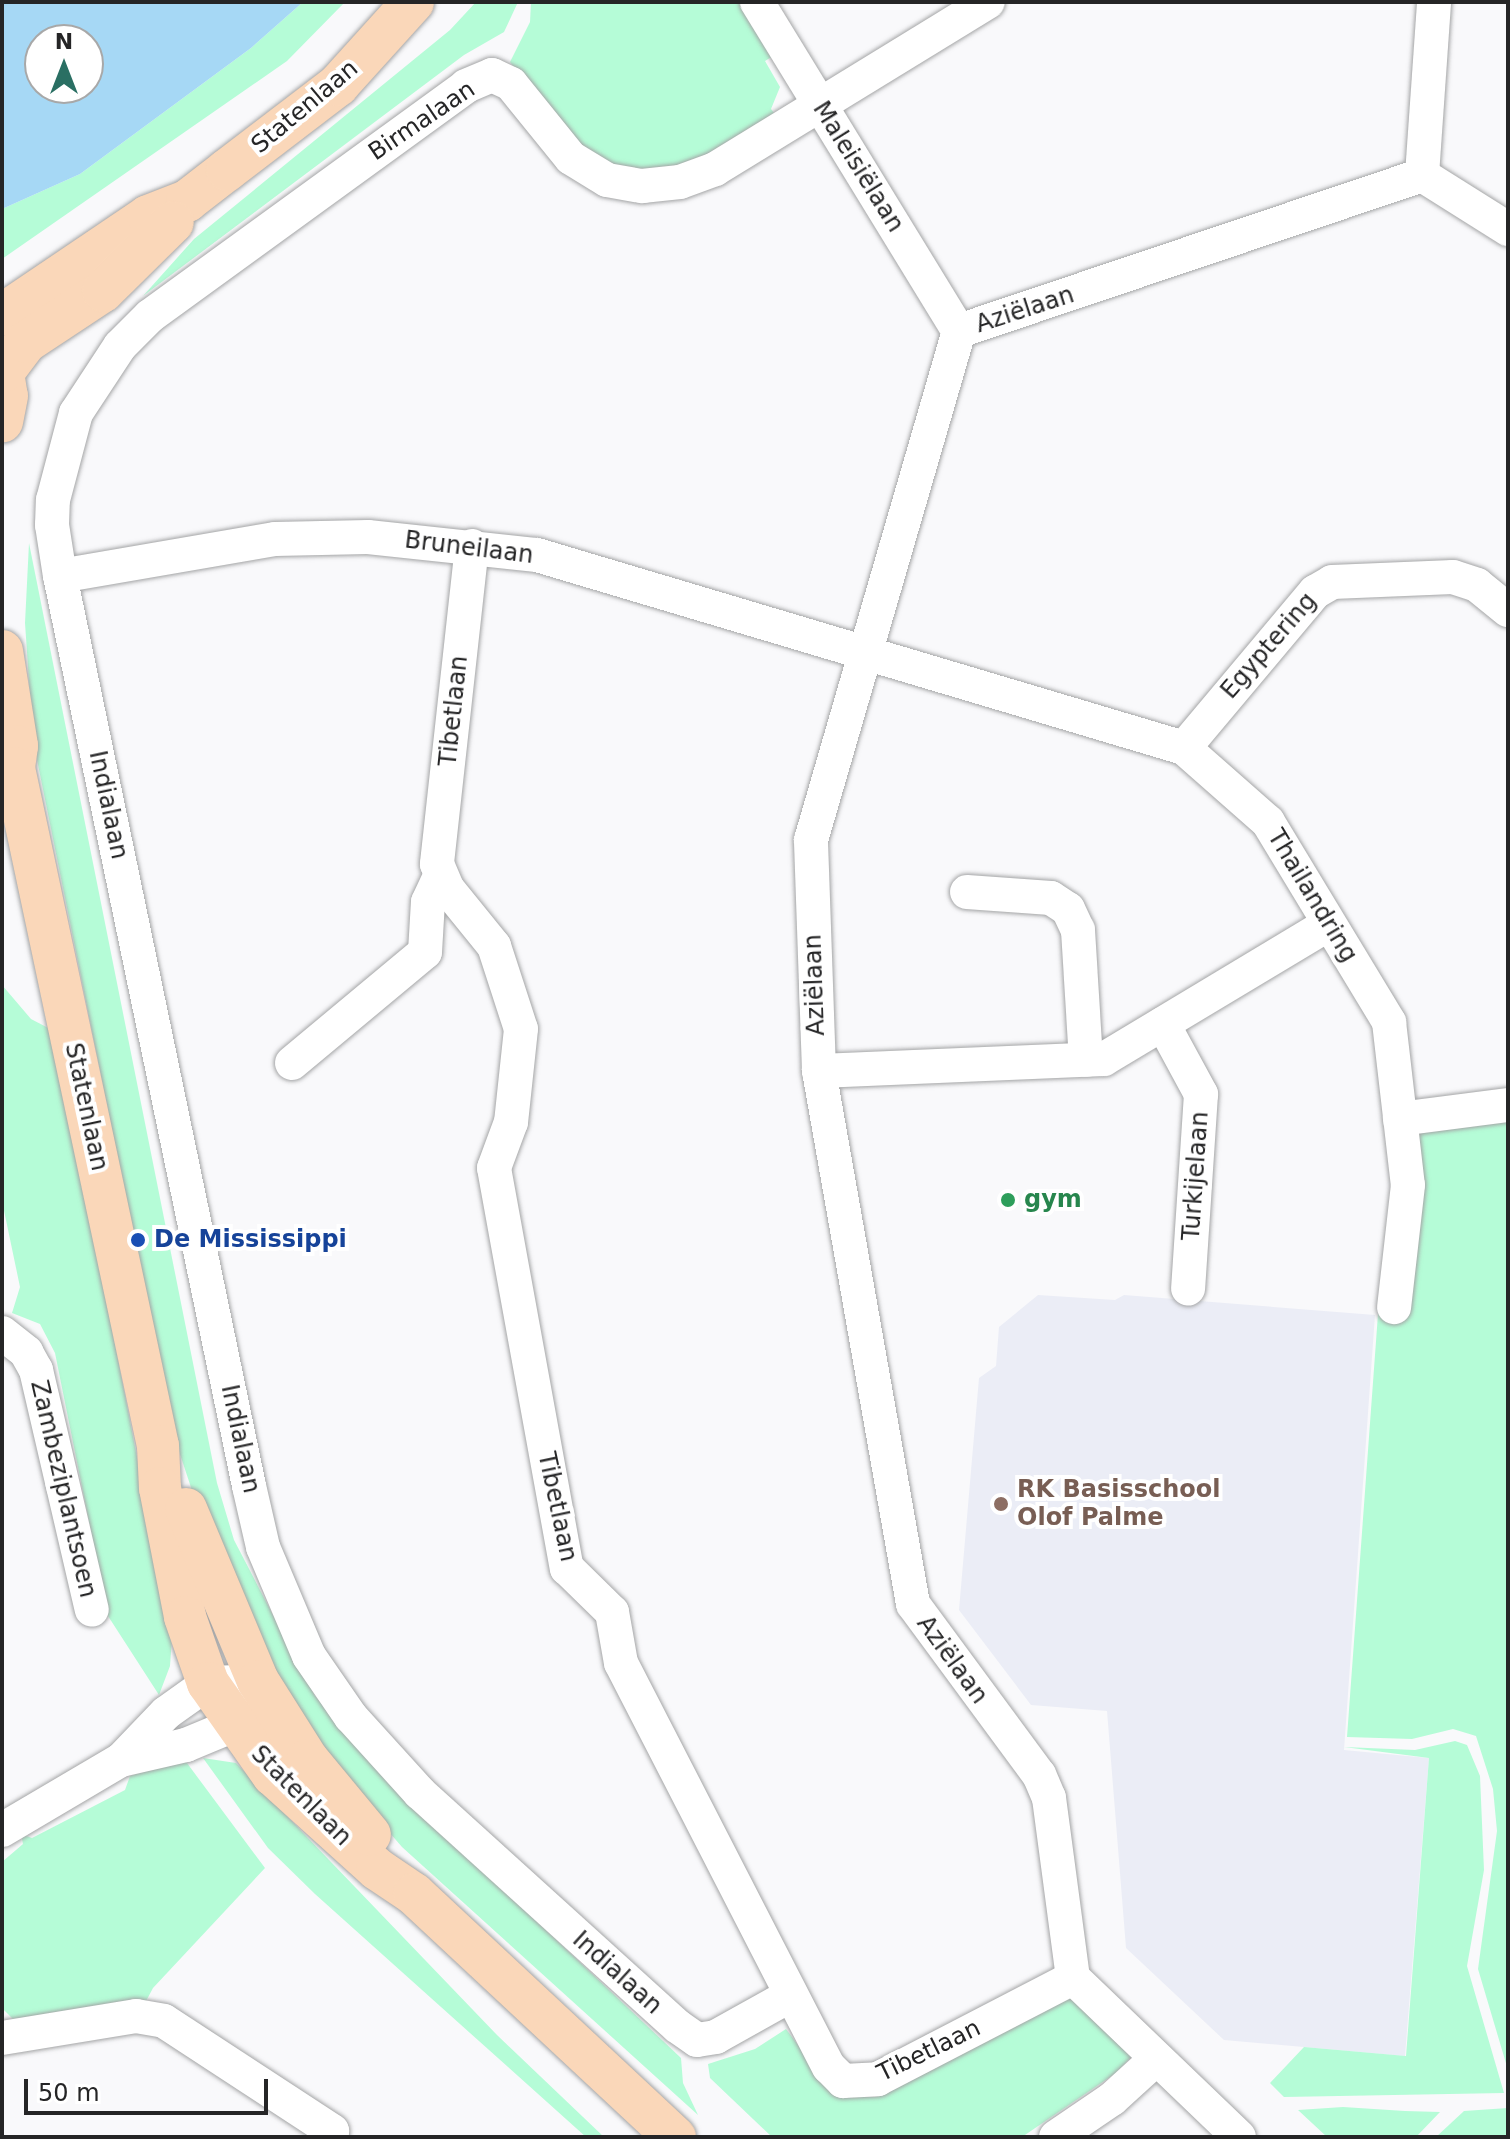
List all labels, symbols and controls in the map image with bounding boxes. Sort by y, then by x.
north arrow [24,24,104,104]
text: N [55,29,73,54]
street label: Statenlaan [246,54,364,160]
street label: Birmalaan [363,75,481,167]
street label: Maleisiëlaan [806,96,910,238]
street label: Aziëlaan [972,281,1078,339]
street label: Bruneilaan [403,526,535,570]
street label: Egyptering [1215,587,1323,705]
street label: Tibetlaan [434,654,474,768]
street label: Indialaan [82,748,134,862]
street label: Thailandring [1261,824,1363,968]
street label: Aziëlaan [799,934,831,1036]
street label: Statenlaan [58,1040,114,1174]
street label: Turkijelaan [1177,1110,1215,1242]
place label: gym [1024,1186,1082,1214]
marker: gym [999,1191,1017,1209]
place label: De Mississippi [154,1226,347,1254]
marker: De Mississippi [129,1231,147,1249]
street label: Zambeziplantsoen [24,1378,102,1600]
street label: Indialaan [214,1382,266,1496]
street label: Tibetlaan [531,1450,583,1564]
place label: RK Basisschool Olof Palme [1017,1476,1221,1532]
marker: RK Basisschool Olof Palme [992,1495,1010,1513]
street label: Aziëlaan [910,1610,994,1710]
street label: Statenlaan [245,1740,357,1852]
street label: Indialaan [566,1925,668,2021]
street label: Tibetlaan [873,2014,985,2088]
scale bar [28,2063,272,2113]
text: 50 m [38,2079,100,2107]

